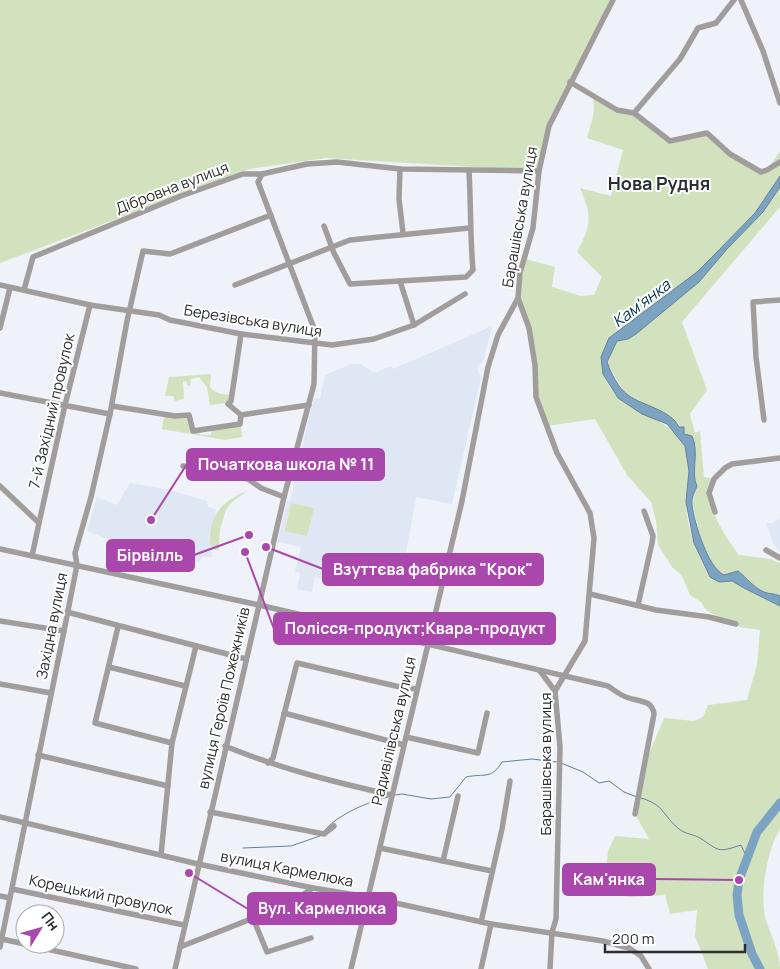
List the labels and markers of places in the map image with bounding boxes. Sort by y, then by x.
callout: Початкова школа № 11 [187,449,384,480]
callout: Бірвілль [107,540,194,571]
callout: Взуттєва фабрика "Крок" [323,554,543,585]
callout: Полісся-продукт;Квара-продукт [274,613,555,644]
callout: Кам'янка [563,864,655,895]
callout: Вул. Кармелюка [248,893,396,924]

